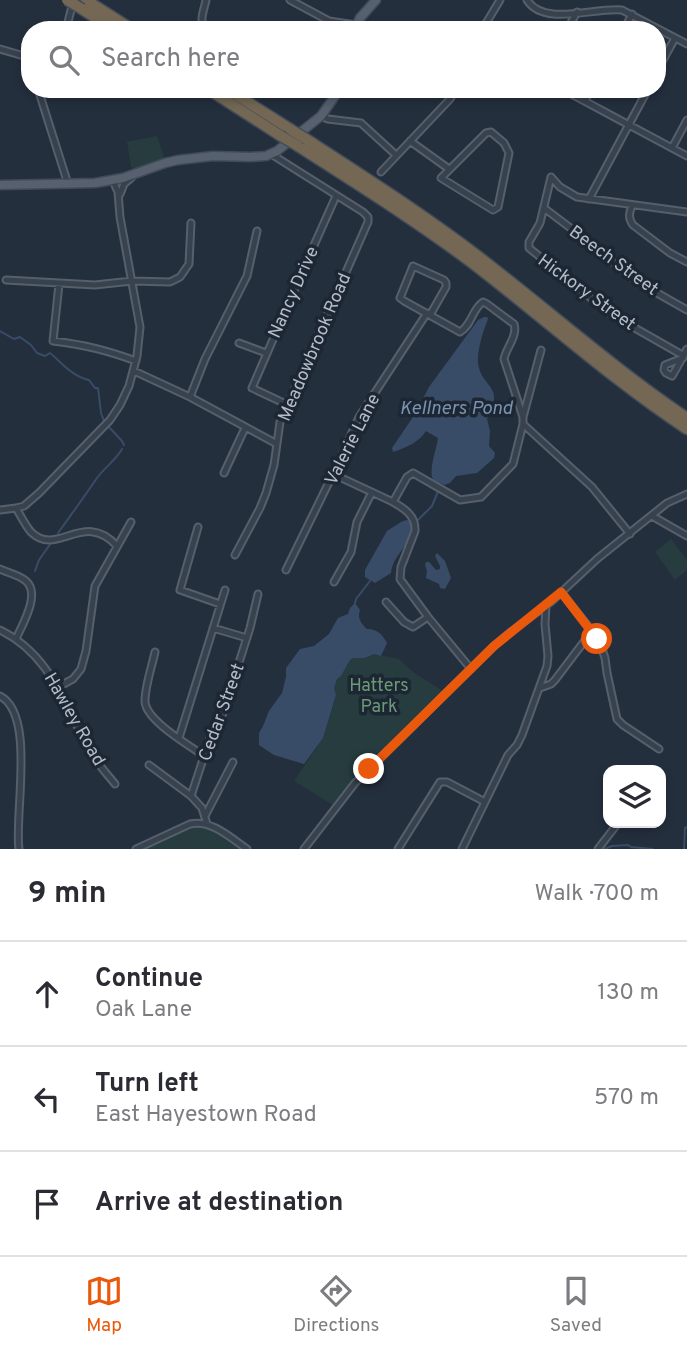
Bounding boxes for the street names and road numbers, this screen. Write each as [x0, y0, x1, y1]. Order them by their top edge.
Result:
street label: Beech Street [564, 221, 662, 301]
street label: Nancy Drive [264, 243, 325, 342]
street label: Hickory Street [533, 250, 640, 336]
street label: Meadowbrook Road [274, 270, 357, 425]
street label: Valerie Lane [320, 390, 386, 489]
street label: Cedar Street [194, 660, 251, 765]
street label: Hawley Road [38, 669, 110, 770]

